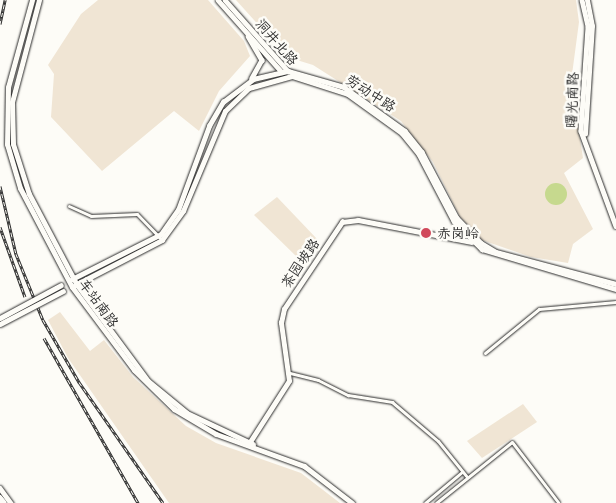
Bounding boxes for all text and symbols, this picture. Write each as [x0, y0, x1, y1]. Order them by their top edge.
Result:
street label: 洞井北路 [252, 15, 302, 69]
street label: 劳动中路 [343, 71, 399, 115]
street label: 曙光南路 [563, 72, 581, 128]
place label: 赤岗岭 [437, 225, 479, 241]
marker: 赤岗岭 [419, 226, 433, 240]
street label: 茶园坡路 [277, 235, 323, 291]
street label: 车站南路 [76, 275, 122, 331]

